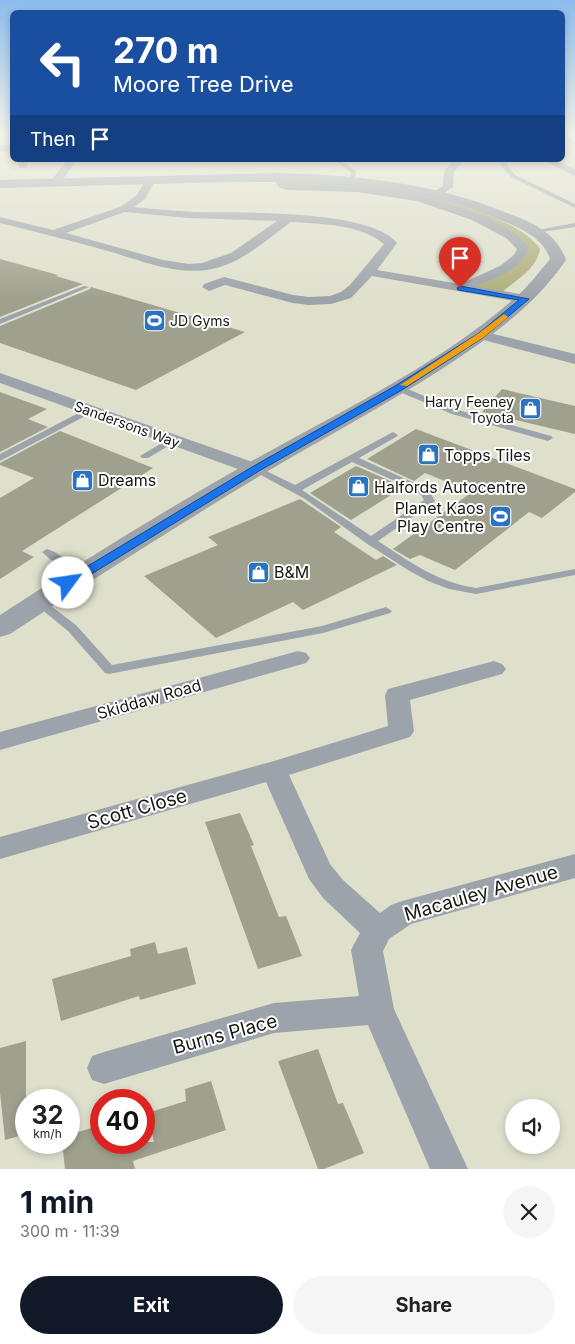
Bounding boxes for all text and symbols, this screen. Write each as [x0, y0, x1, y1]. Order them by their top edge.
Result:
text: 270 m [113, 29, 219, 71]
icon: left [30, 30, 95, 95]
text: Moore Tree Drive [113, 71, 294, 97]
icon: arrive [86, 125, 114, 153]
text: Then [30, 128, 76, 151]
pin [439, 237, 481, 288]
icon: arrive [446, 244, 474, 272]
sports icon: JD Gyms [142, 308, 166, 332]
place label: JD Gyms [170, 312, 230, 329]
place label: Harry Feeney Toyota [425, 393, 514, 426]
street label: Sandersons Way [72, 397, 182, 451]
shop icon: Harry Feeney Toyota [518, 397, 542, 421]
shop icon: Topps Tiles [416, 443, 440, 467]
place label: Topps Tiles [444, 445, 531, 465]
shop icon: Dreams [70, 468, 94, 492]
place label: Dreams [98, 470, 156, 490]
shop icon: Halfords Autocentre [346, 475, 370, 499]
place label: Halfords Autocentre [374, 477, 526, 497]
place label: Planet Kaos Play Centre [395, 498, 484, 536]
sports icon: Planet Kaos Play Centre [488, 505, 512, 529]
position arrow [41, 556, 93, 608]
shop icon: B&M [246, 560, 270, 584]
place label: B&M [274, 562, 309, 582]
street label: Skiddaw Road [94, 675, 204, 723]
street label: Scott Close [84, 784, 190, 834]
street label: Macauley Avenue [401, 860, 561, 926]
street label: Burns Place [170, 1009, 280, 1059]
speed limit sign: 40 [90, 1089, 155, 1154]
map controls [505, 1099, 560, 1154]
button: sound [505, 1099, 560, 1154]
text: 32 [32, 1100, 63, 1130]
text: km/h [33, 1126, 62, 1141]
text: 1 min [20, 1184, 94, 1220]
button: close [503, 1186, 555, 1238]
text: 300 m · 11:39 [20, 1221, 120, 1241]
button: Exit [20, 1276, 283, 1334]
button: Share [293, 1276, 555, 1334]

